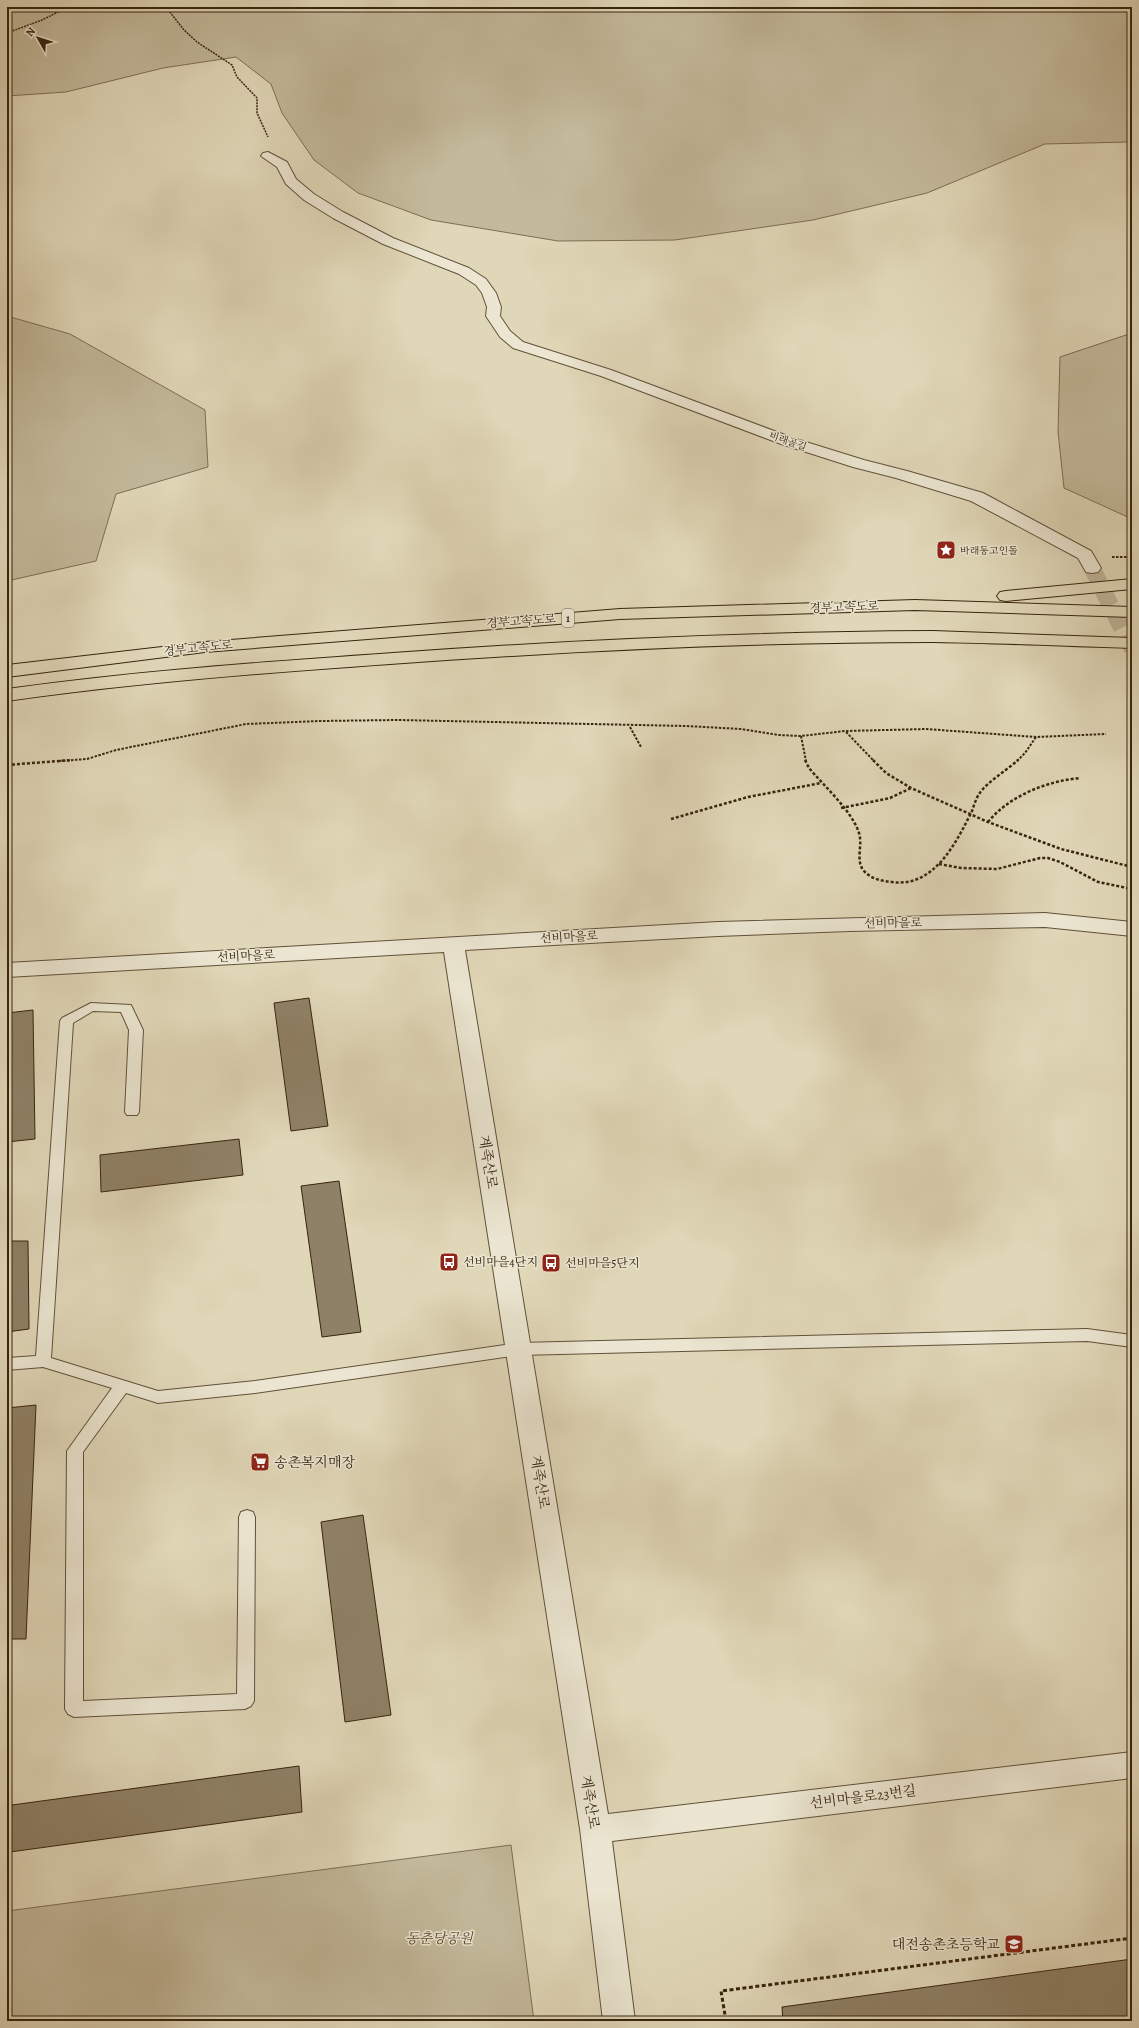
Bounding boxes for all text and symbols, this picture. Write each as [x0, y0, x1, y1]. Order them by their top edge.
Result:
north arrow [18, 18, 58, 58]
text: N [22, 24, 39, 40]
street label: 비래골길 [768, 429, 808, 453]
place icon: 바래동고인돌 [935, 539, 957, 561]
place label: 바래동고인돌 [960, 544, 1018, 557]
street label: 경부고속도로 [809, 598, 879, 616]
road number: 1 [562, 609, 574, 627]
street label: 경부고속도로 [486, 611, 557, 631]
street label: 경부고속도로 [163, 636, 234, 660]
street label: 선비마을로 [864, 914, 923, 932]
street label: 선비마을로 [540, 927, 599, 947]
street label: 선비마을로 [217, 946, 276, 966]
street label: 계족산로 [474, 1134, 502, 1191]
bus stop icon: 선비마을4단지 [438, 1251, 460, 1273]
bus stop icon: 선비마을5단지 [540, 1252, 562, 1274]
place label: 선비마을4단지 [463, 1254, 538, 1270]
place label: 선비마을5단지 [565, 1255, 640, 1271]
supermarket icon: 송촌복지매장 [249, 1451, 271, 1473]
place label: 송촌복지매장 [274, 1453, 356, 1472]
street label: 계족산로 [526, 1454, 554, 1511]
street label: 계족산로 [576, 1774, 604, 1831]
street label: 선비마을로23번길 [809, 1781, 917, 1813]
park label: 동춘당공원 [405, 1929, 474, 1948]
school or university icon: 대전송촌초등학교 [1003, 1933, 1025, 1955]
place label: 대전송촌초등학교 [892, 1935, 1000, 1954]

